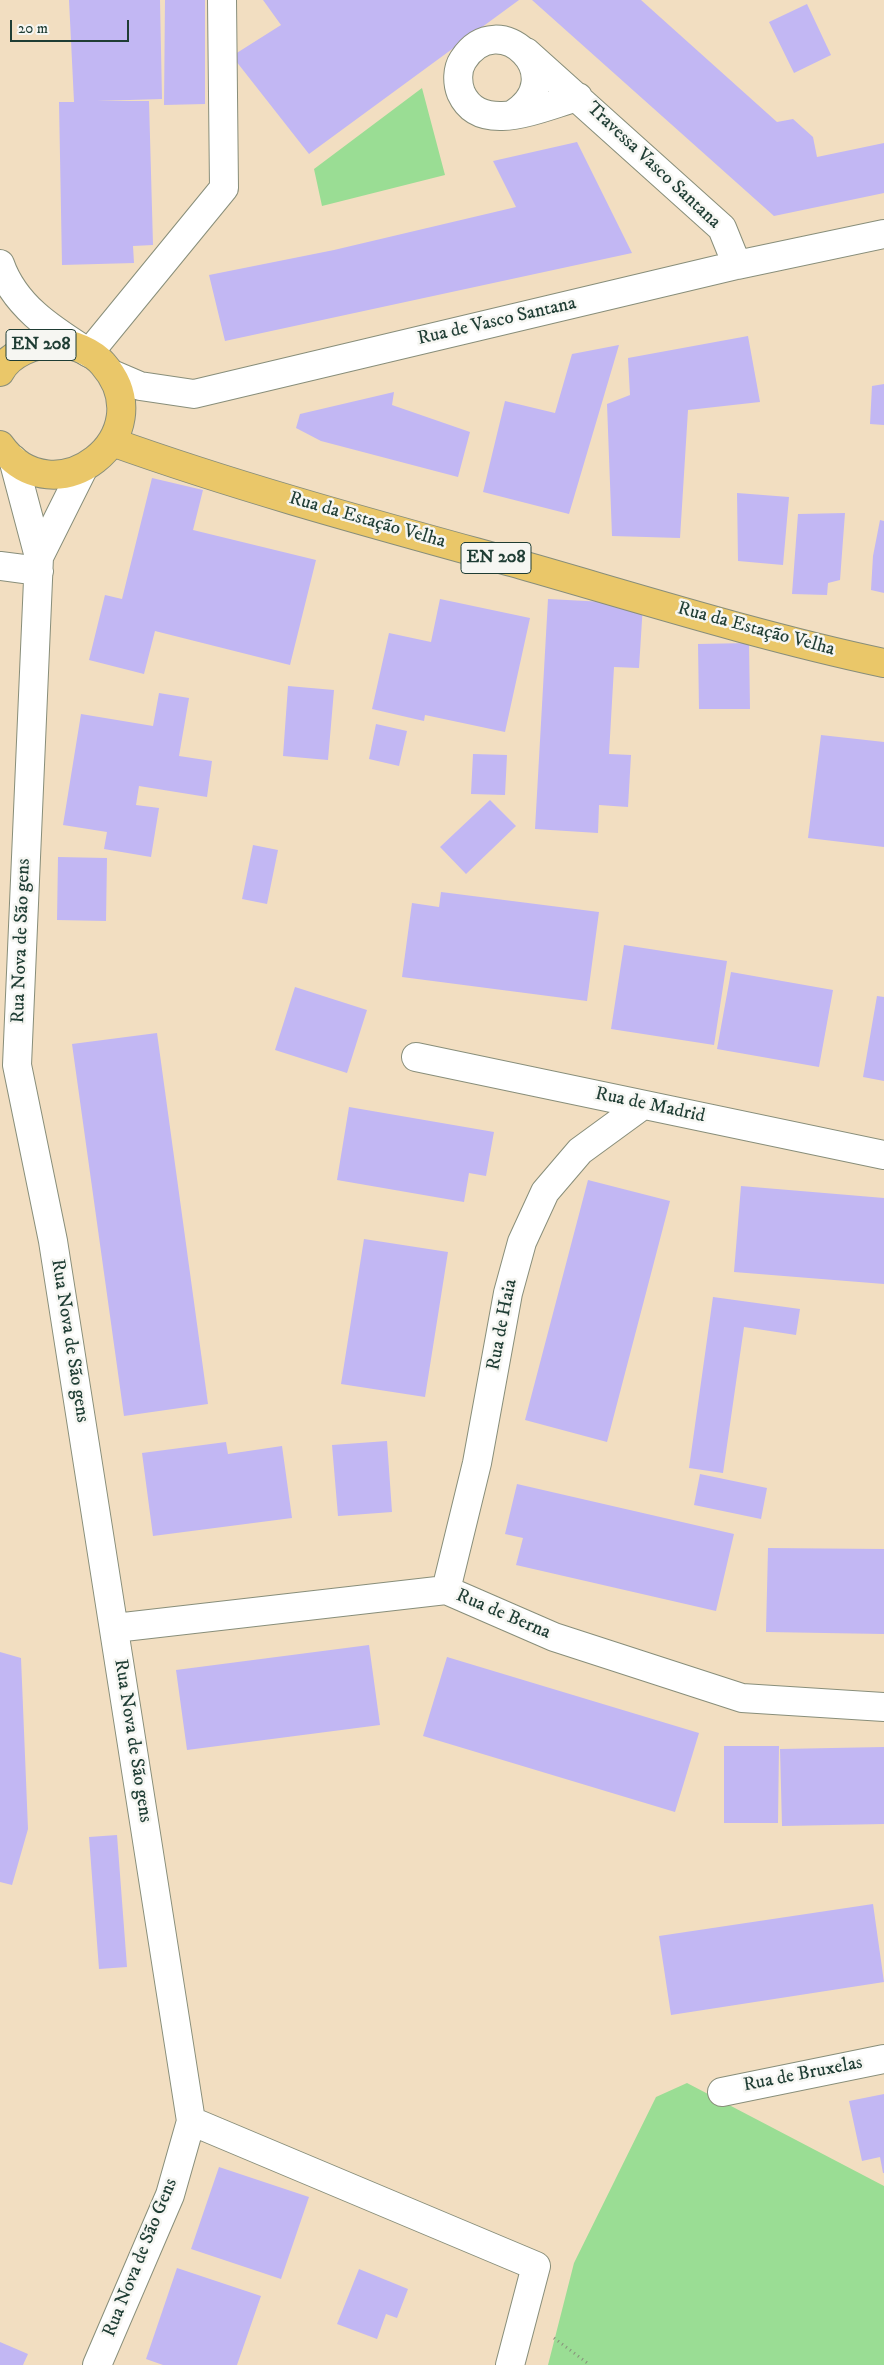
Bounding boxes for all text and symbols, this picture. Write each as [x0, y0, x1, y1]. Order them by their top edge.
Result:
scale bar [12, 10, 131, 42]
text: 20 m [18, 19, 48, 38]
street label: Travessa Vasco Santana [581, 98, 725, 234]
street label: Rua de Vasco Santana [415, 293, 579, 351]
road number: EN 208 [6, 330, 76, 360]
street label: Rua da Estação Velha [286, 488, 448, 554]
road number: EN 208 [461, 542, 531, 574]
street label: Rua da Estação Velha [675, 598, 837, 662]
street label: Rua Nova de São gens [8, 858, 36, 1024]
street label: Rua de Madrid [593, 1083, 707, 1129]
street label: Rua Nova de São gens [45, 1258, 93, 1424]
street label: Rua de Haia [483, 1277, 523, 1373]
street label: Rua de Berna [452, 1585, 554, 1645]
street label: Rua Nova de São gens [108, 1658, 156, 1824]
street label: Rua de Bruxelas [742, 2052, 864, 2098]
street label: Rua Nova de São Gens [99, 2175, 183, 2341]

